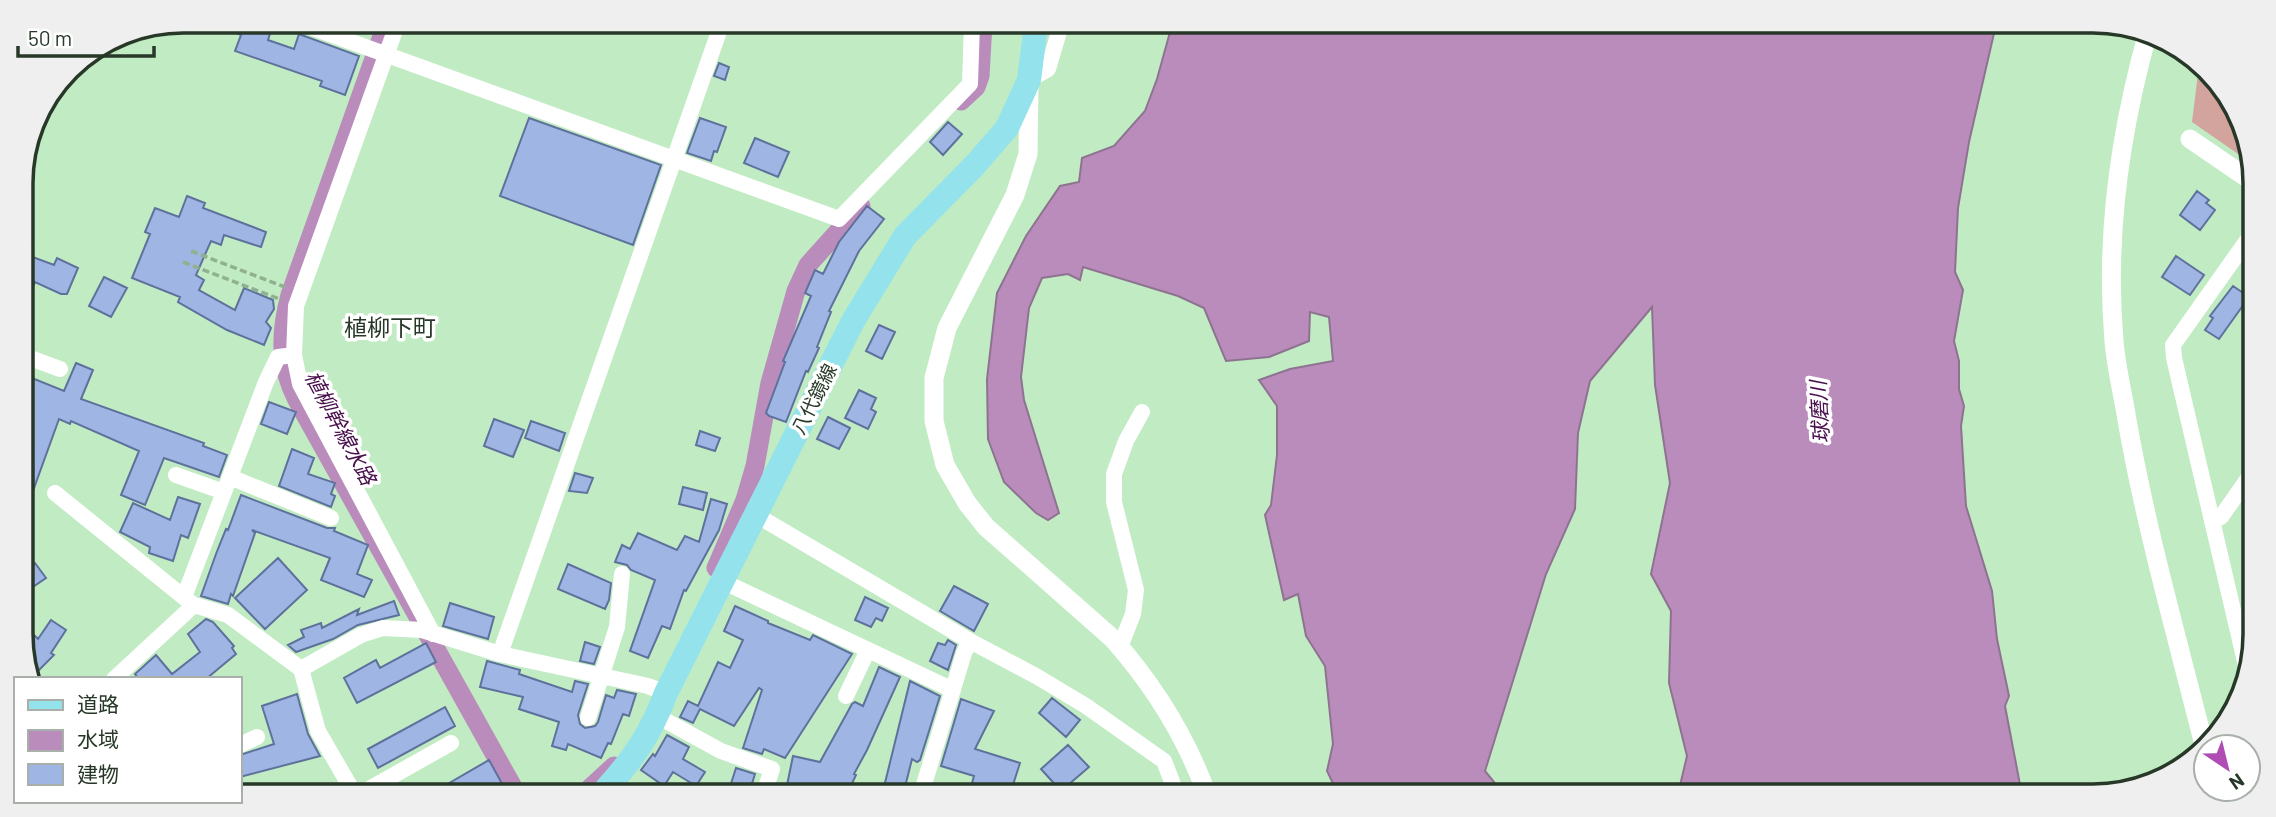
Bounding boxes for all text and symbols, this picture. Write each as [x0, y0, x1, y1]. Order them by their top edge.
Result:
scale bar [18, 14, 154, 58]
text: 50 m [28, 25, 72, 50]
district label: 植柳下町 [344, 313, 436, 341]
street label: 八代鏡線 [786, 360, 841, 438]
water label: 植柳幹線水路 [301, 366, 383, 491]
water label: 球磨川 [1804, 378, 1833, 444]
legend [14, 677, 242, 803]
text: 道路 [77, 691, 119, 716]
text: 水域 [77, 726, 119, 751]
north arrow [2192, 733, 2262, 803]
text: 建物 [77, 761, 119, 786]
text: N [2225, 769, 2249, 795]

